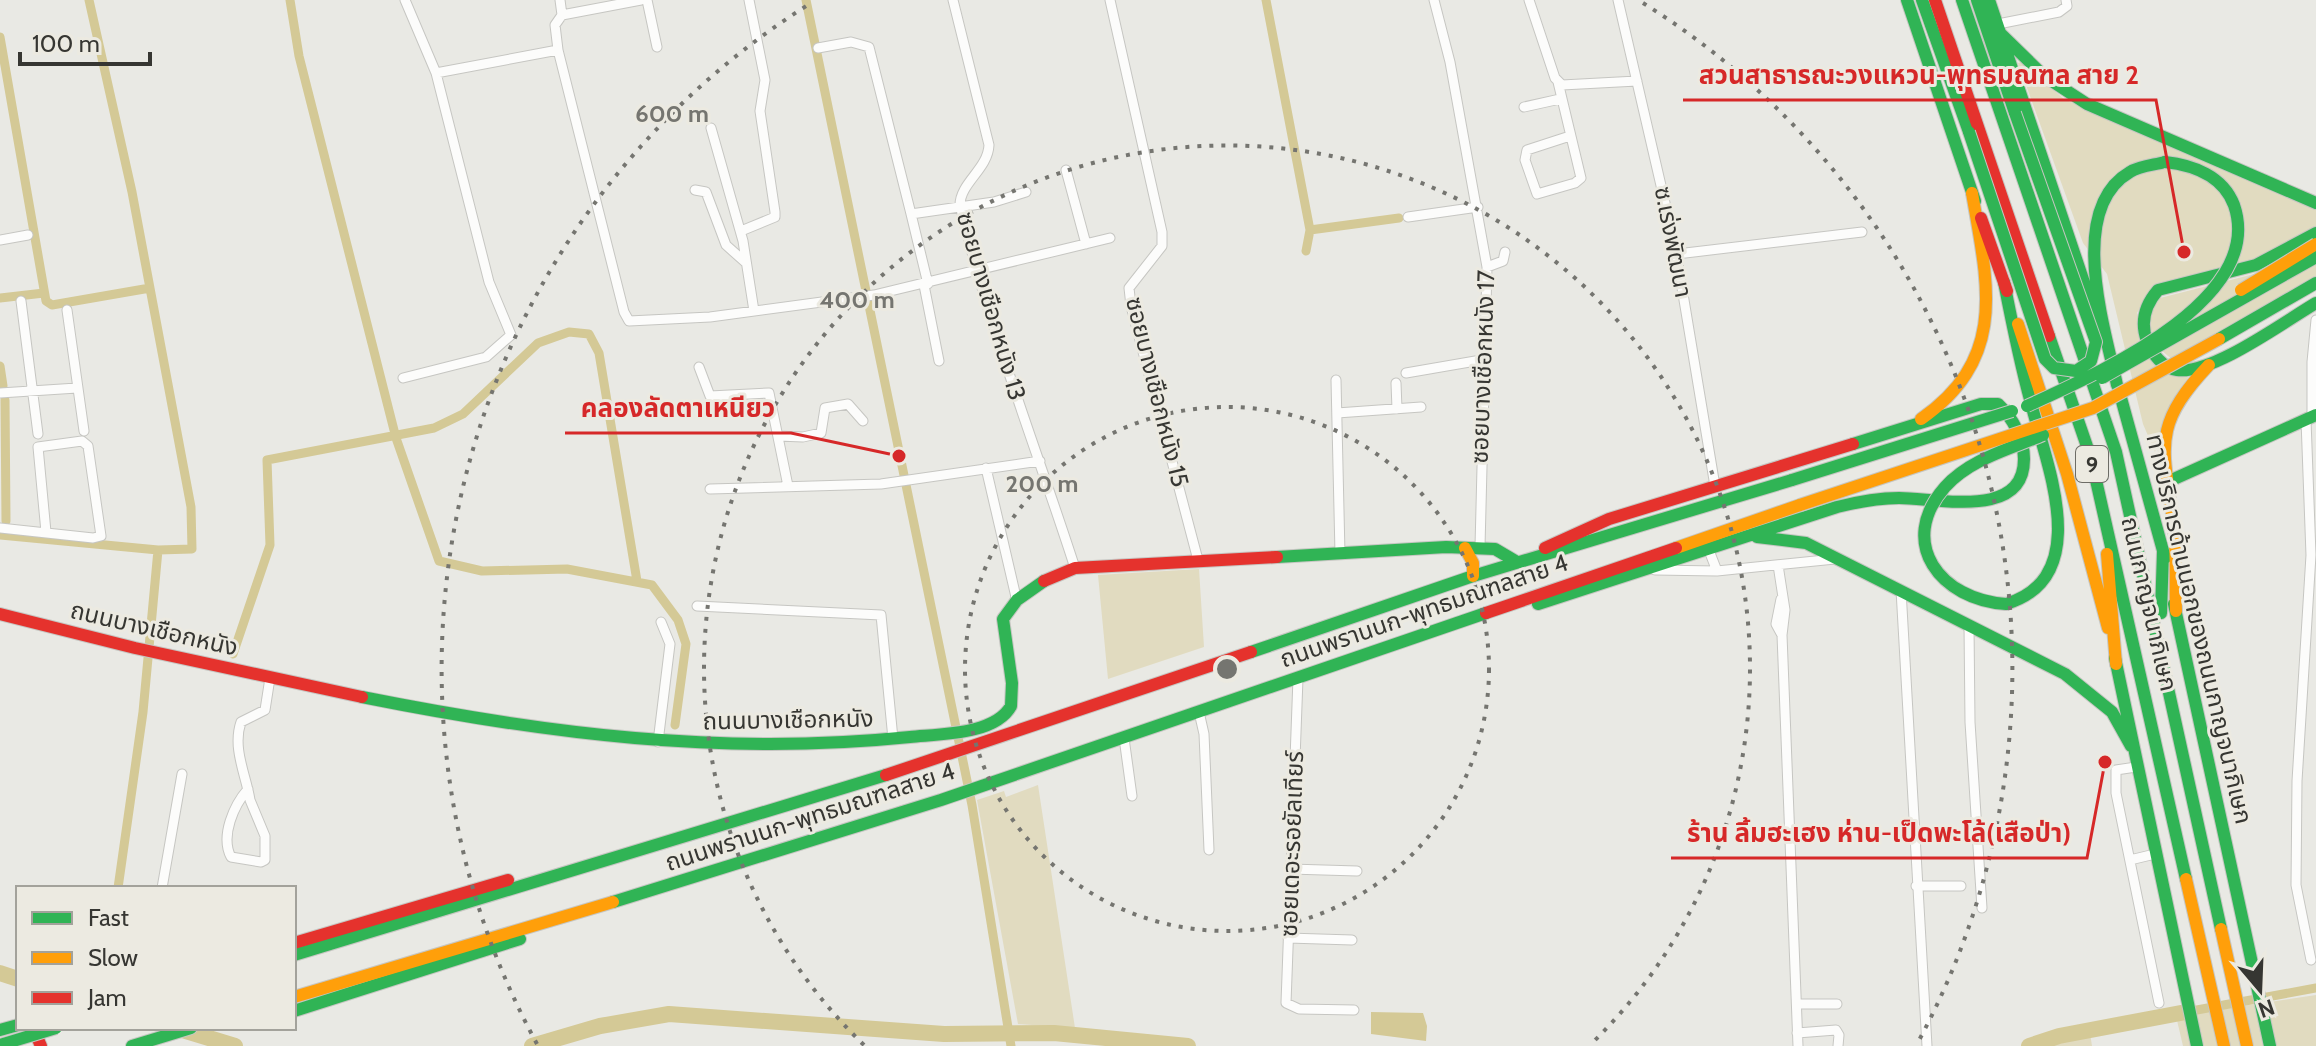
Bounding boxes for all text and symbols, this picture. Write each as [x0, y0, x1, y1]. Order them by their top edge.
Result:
scale bar [20, 16, 150, 66]
text: 100 m [32, 29, 100, 58]
callout: สวนสาธารณะวงแหวน-พุทธมณฑล สาย 2 [1683, 50, 2156, 100]
text: สวนสาธารณะวงแหวน-พุทธมณฑล สาย 2 [1699, 59, 2139, 91]
text: 600 m [635, 99, 709, 128]
street label: ซ.เร่งพัฒนา [1649, 184, 1698, 300]
street label: ซอยบางเชือกหนัง 13 [951, 208, 1032, 403]
street label: ซอยบางเชือกหนัง 17 [1465, 270, 1500, 464]
text: 400 m [819, 285, 895, 314]
street label: ซอยบางเชือกหนัง 15 [1120, 294, 1195, 490]
callout: คลองลัดตาเหนียว [565, 383, 791, 433]
text: คลองลัดตาเหนียว [581, 392, 775, 424]
street label: ทางบริการด้านนอกของถนนกาญจนาภิเษก [2140, 431, 2259, 827]
road number: 9 [2076, 446, 2108, 482]
text: 200 m [1006, 469, 1078, 498]
street label: ถนนกาญจนาภิเษก [2115, 514, 2184, 694]
street label: ถนนพรานนก-พุทธมณฑลสาย 4 [1276, 548, 1572, 674]
street label: ถนนบางเชือกหนัง [68, 595, 241, 662]
centre of rings [1213, 655, 1241, 683]
street label: ถนนบางเชือกหนัง [702, 704, 874, 735]
street label: ซอยเดอะรอยัลเทียร์ [1274, 749, 1309, 937]
street label: ถนนพรานนก-พุทธมณฑลสาย 4 [661, 756, 959, 878]
callout: ร้าน ลิ้มฮะเฮง ห่าน-เป็ดพะโล้(เสือป่า) [1671, 808, 2087, 858]
text: ร้าน ลิ้มฮะเฮง ห่าน-เป็ดพะโล้(เสือป่า) [1687, 817, 2071, 849]
legend [16, 886, 296, 1030]
text: Fast [88, 903, 129, 932]
text: Slow [88, 943, 138, 972]
north arrow [2220, 950, 2300, 1030]
text: Jam [87, 983, 126, 1012]
text: N [2255, 993, 2278, 1024]

